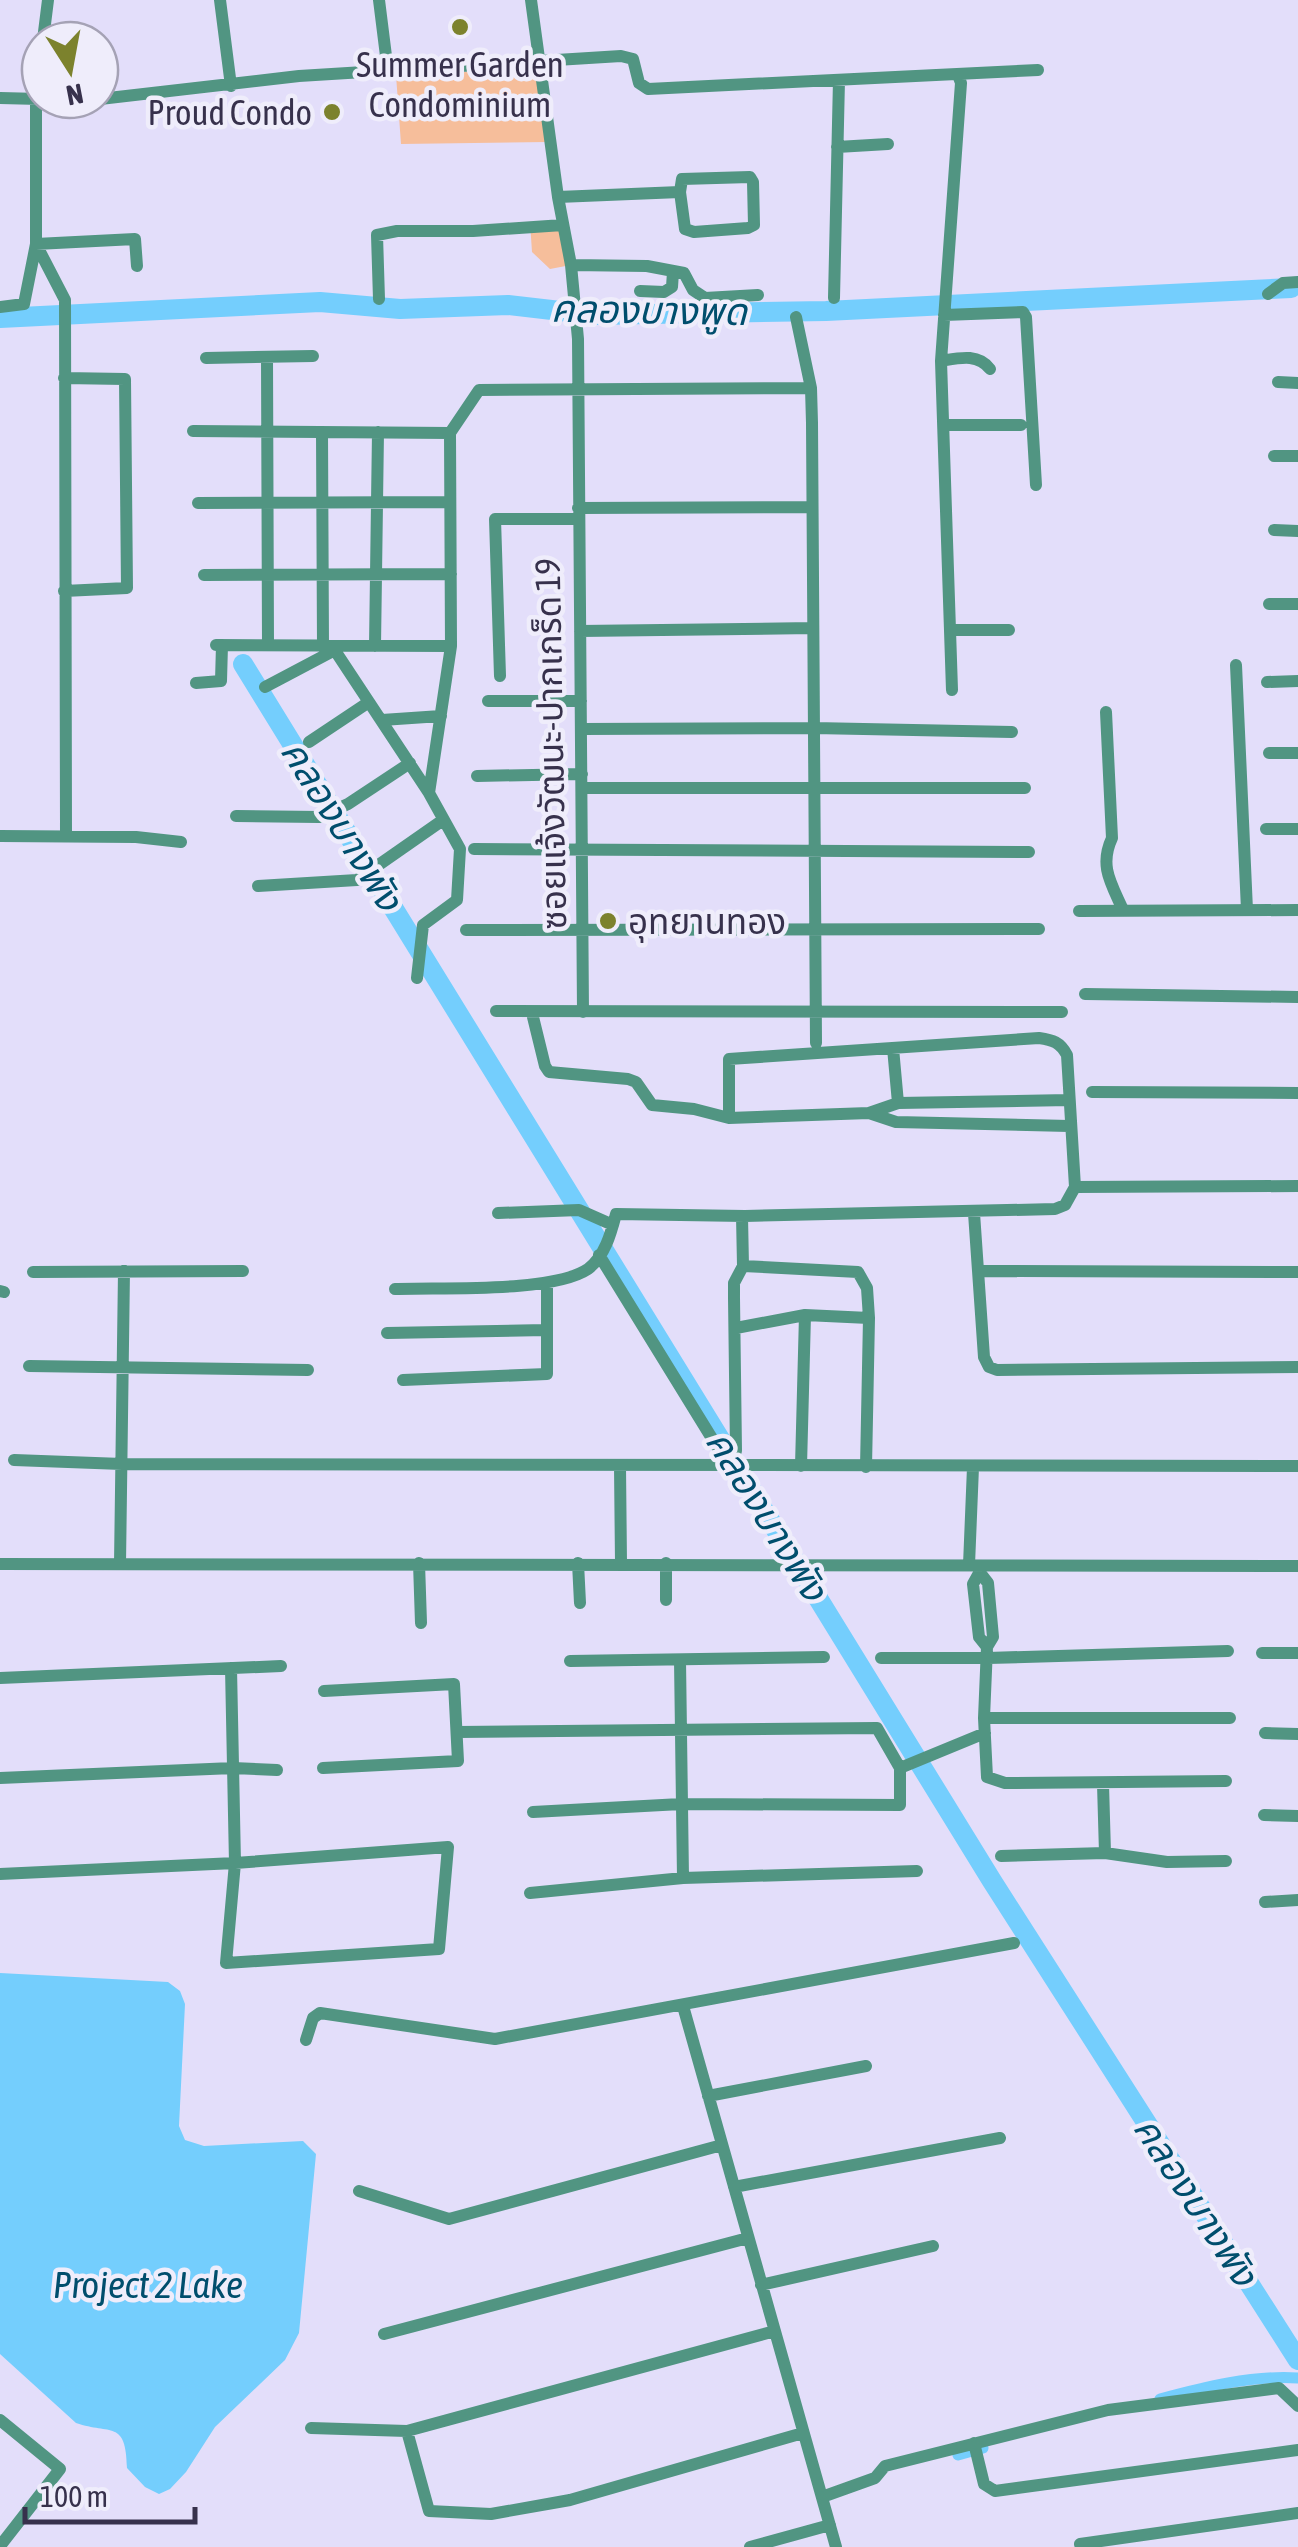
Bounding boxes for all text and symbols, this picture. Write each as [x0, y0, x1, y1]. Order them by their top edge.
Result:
marker: Summer Garden Condominium [449, 16, 471, 38]
north arrow [20, 20, 120, 120]
place label: Summer Garden Condominium [356, 44, 564, 124]
text: N [64, 77, 86, 112]
place label: Proud Condo [148, 92, 312, 132]
marker: Proud Condo [321, 101, 343, 123]
water label: คลองบางพูด [551, 287, 749, 336]
street label: ซอยแจ้งวัฒนะ-ปากเกร็ด 19 [527, 558, 573, 930]
water label: คลองบางพัง [273, 732, 412, 920]
place label: อุทยานทอง [628, 901, 786, 943]
marker: อุทยานทอง [597, 910, 619, 932]
water label: คลองบางพัง [698, 1422, 837, 1610]
water label: คลองบางพัง [1125, 2108, 1267, 2295]
water label: Project 2 Lake [53, 2263, 243, 2306]
scale bar [25, 2462, 195, 2524]
text: 100 m [40, 2479, 108, 2513]

